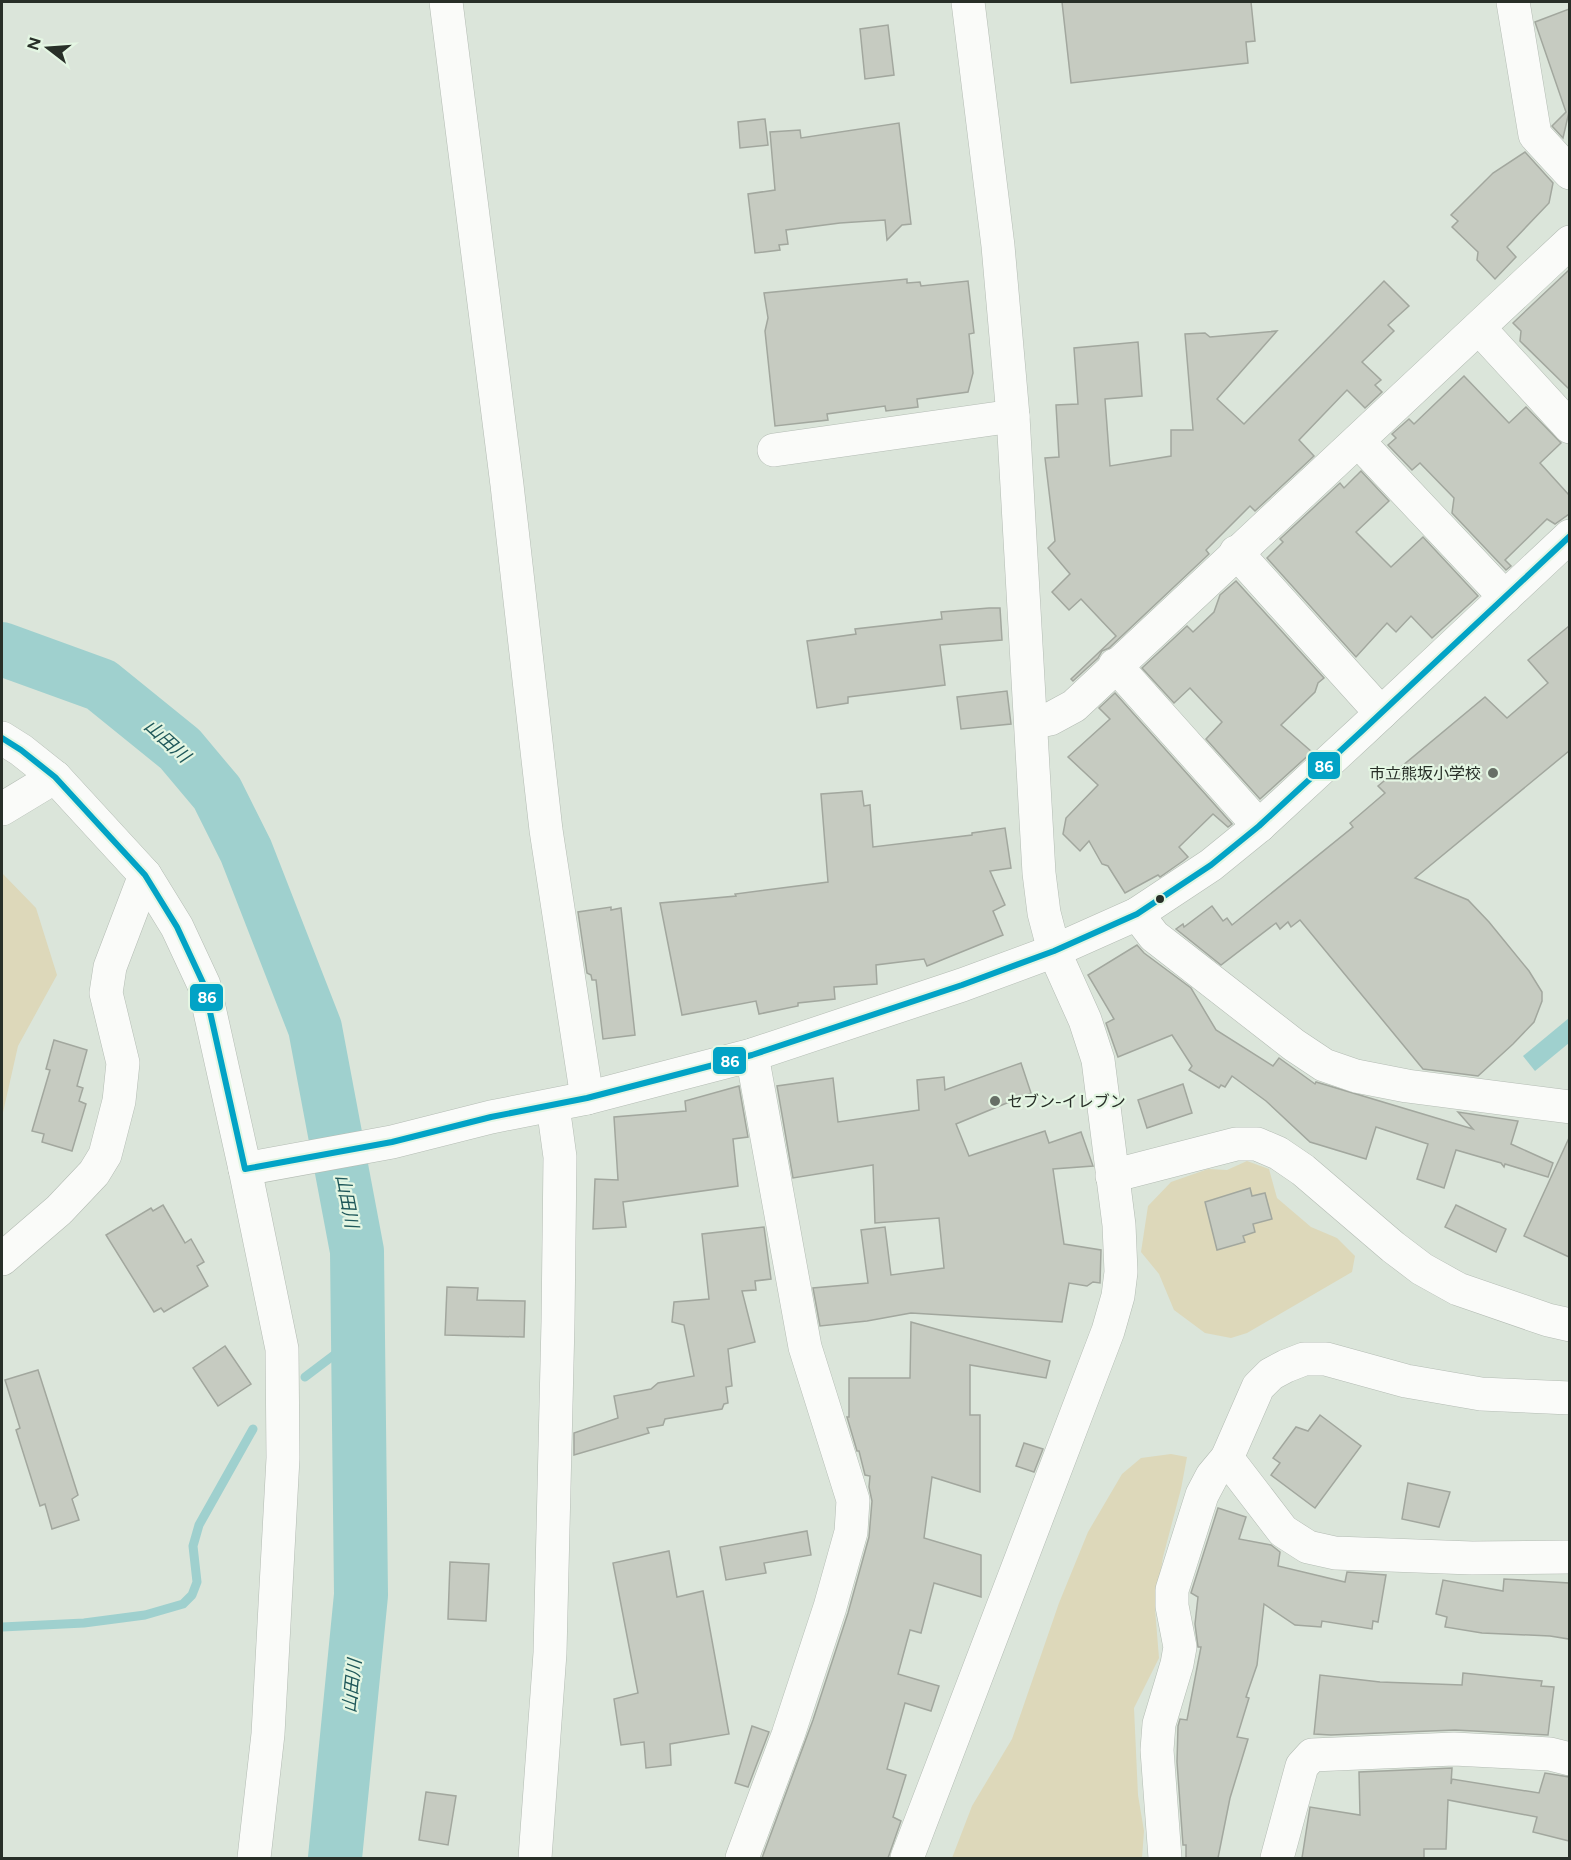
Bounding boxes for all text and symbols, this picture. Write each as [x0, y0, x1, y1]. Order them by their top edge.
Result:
north arrow [18, 18, 78, 78]
text: N [23, 35, 45, 52]
water label: 山田川 [140, 715, 196, 769]
line badge: 86 [1307, 751, 1341, 780]
text: 86 [1314, 757, 1334, 776]
place label: 市立熊坂小学校 [1369, 764, 1481, 783]
marker: 市立熊坂小学校 [1486, 766, 1500, 780]
unlabelled marker [1154, 893, 1166, 905]
line badge: 86 [189, 983, 224, 1012]
text: 86 [197, 988, 217, 1007]
line badge: 86 [712, 1046, 747, 1075]
text: 86 [720, 1052, 740, 1071]
place label: セブン-イレブン [1007, 1092, 1126, 1111]
marker: セブン-イレブン [988, 1094, 1002, 1108]
water label: 山田川 [331, 1172, 363, 1232]
water label: 山田川 [338, 1656, 366, 1714]

